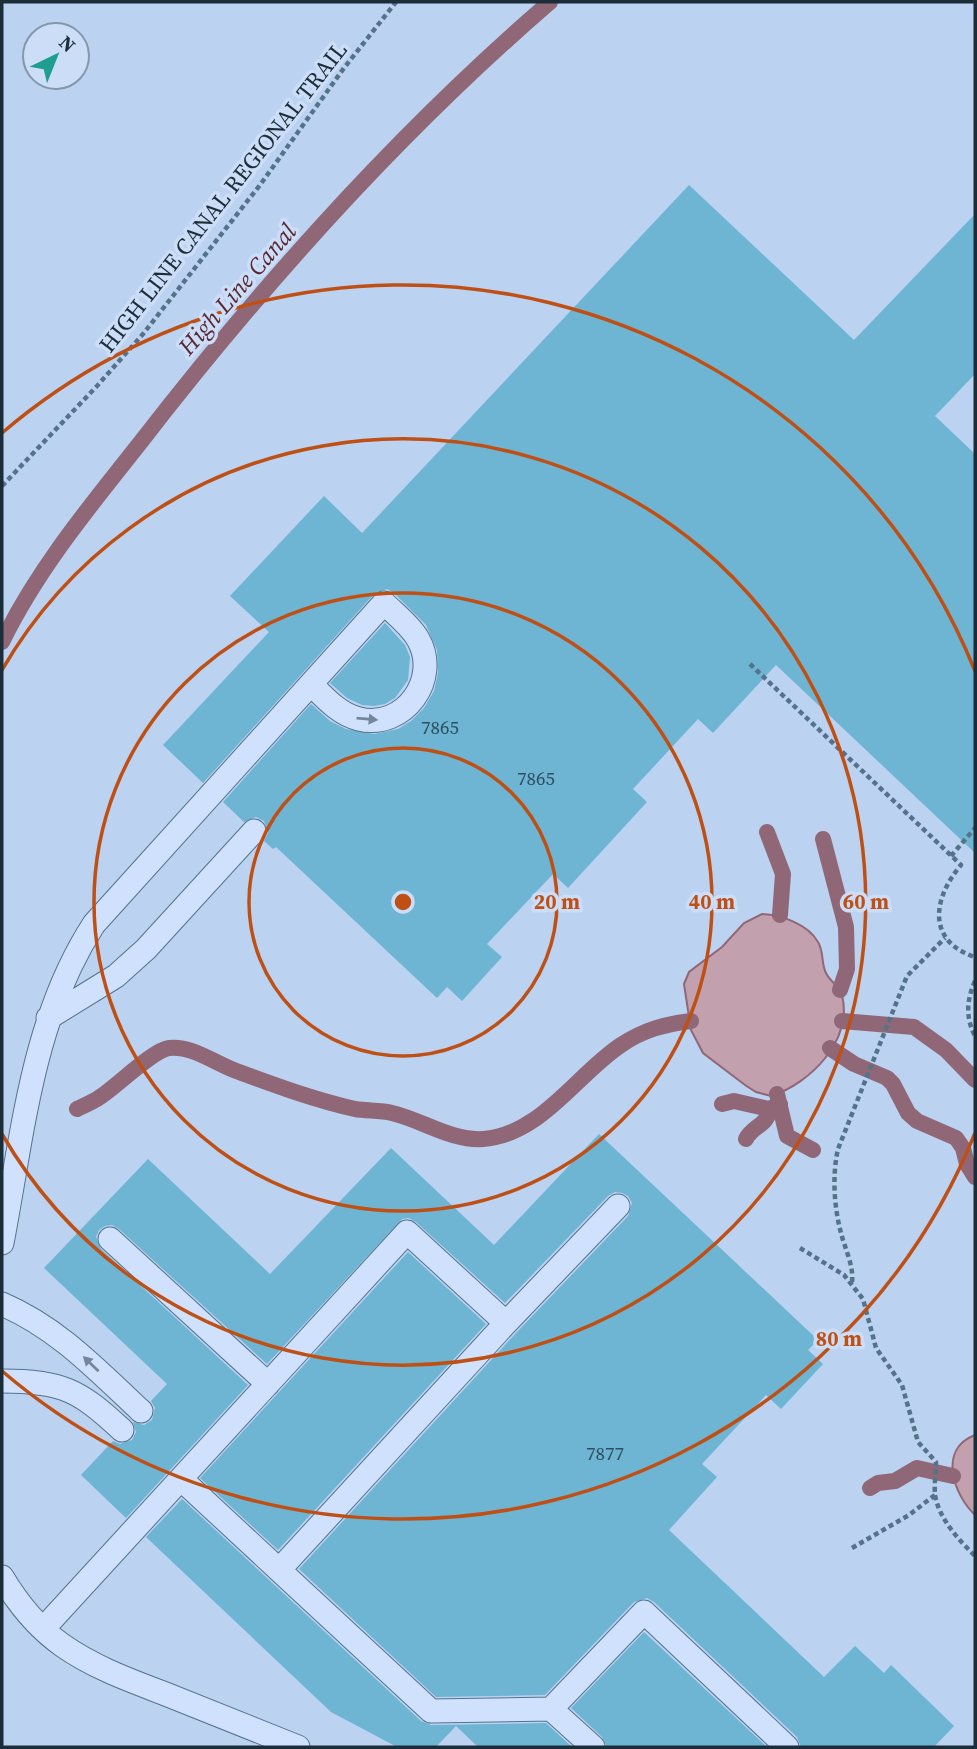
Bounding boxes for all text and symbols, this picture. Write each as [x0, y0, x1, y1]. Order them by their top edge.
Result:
north arrow [21, 21, 91, 91]
text: N [54, 29, 82, 58]
street label: HIGH LINE CANAL REGIONAL TRAIL [91, 35, 355, 359]
water label: High Line Canal [170, 216, 304, 363]
one-way arrow [356, 714, 378, 725]
house number: 7865 [421, 714, 459, 740]
house number: 7865 [517, 765, 555, 791]
text: 20 m [534, 887, 580, 916]
text: 40 m [689, 887, 735, 916]
text: 60 m [843, 887, 889, 916]
centre of rings [391, 890, 415, 914]
text: 80 m [816, 1324, 862, 1353]
one-way arrow [83, 1356, 100, 1373]
house number: 7877 [586, 1440, 624, 1466]

